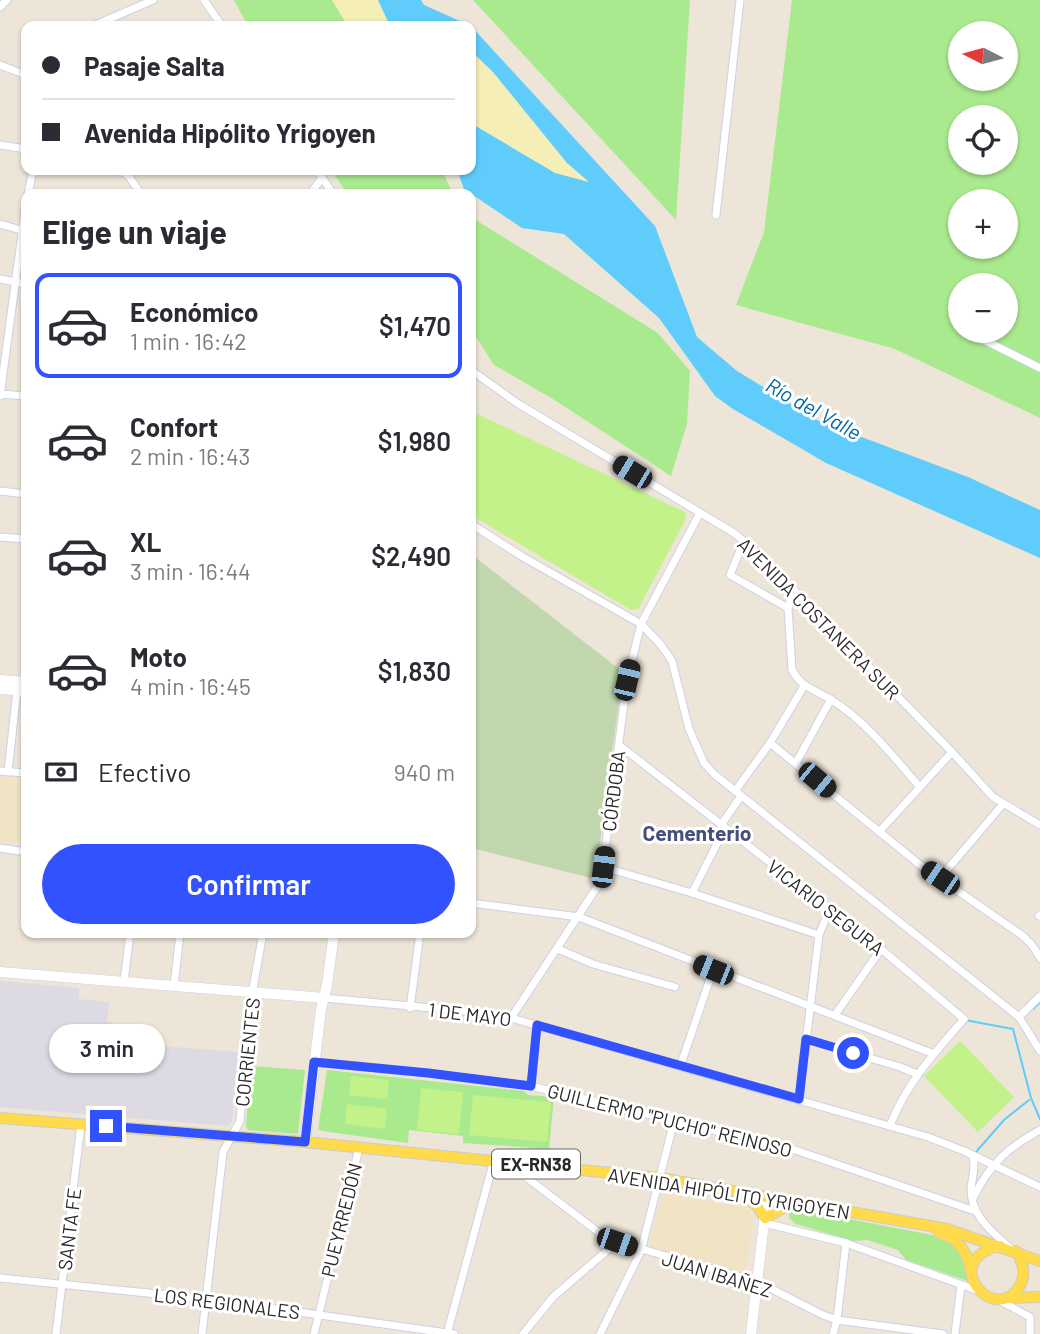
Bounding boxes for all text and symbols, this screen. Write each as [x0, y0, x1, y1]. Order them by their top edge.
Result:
north arrow [948, 21, 1018, 91]
map controls [948, 21, 1018, 343]
text: Pasaje Salta [84, 50, 225, 81]
button: locate [948, 105, 1018, 175]
text: Avenida Hipólito Yrigoyen [84, 117, 376, 148]
button: + [948, 189, 1018, 259]
text: Elige un viaje [42, 212, 227, 250]
button: − [948, 273, 1018, 343]
icon: car [46, 294, 109, 357]
text: Económico [130, 296, 259, 327]
text: $1,470 [379, 310, 451, 341]
text: 1 min · 16:42 [130, 327, 247, 355]
water label: Río del Valle [762, 372, 866, 444]
icon: car [46, 409, 109, 472]
text: Confort [130, 411, 218, 442]
text: $1,980 [378, 425, 451, 456]
text: 2 min · 16:43 [130, 442, 250, 470]
car [609, 452, 656, 492]
icon: car [46, 524, 109, 587]
text: XL [130, 526, 161, 557]
street label: AVENIDA COSTANERA SUR [733, 532, 905, 704]
text: $2,490 [371, 540, 451, 571]
text: 3 min · 16:44 [130, 557, 251, 585]
icon: car [46, 639, 109, 702]
text: Moto [130, 641, 187, 672]
text: $1,830 [378, 655, 451, 686]
car [613, 657, 642, 703]
text: 4 min · 16:45 [130, 672, 251, 700]
street label: CÓRDOBA [597, 749, 629, 833]
icon: cash [42, 753, 80, 791]
text: Efectivo [98, 756, 191, 787]
text: 940 m [394, 758, 455, 786]
car [795, 758, 840, 802]
district label: Cementerio [642, 820, 752, 845]
button: Confirmar [42, 844, 455, 924]
car [591, 845, 616, 889]
street label: VICARIO SEGURA [763, 854, 889, 960]
car [917, 858, 964, 898]
car [690, 952, 737, 988]
street label: CORRIENTES [230, 996, 264, 1108]
street label: 1 DE MAYO [427, 998, 513, 1030]
callout: 3 min [48, 1024, 164, 1074]
text: 3 min [80, 1034, 134, 1062]
route start [837, 1037, 869, 1069]
street label: GUILLERMO "PUCHO" REINOSO [545, 1078, 795, 1162]
route end [90, 1110, 122, 1142]
road number: EX-RN38 [492, 1149, 580, 1178]
street label: PUEYRREDÓN [316, 1160, 366, 1280]
street label: AVENIDA HIPÓLITO YRIGOYEN [606, 1163, 852, 1223]
street label: SANTA FE [53, 1186, 85, 1272]
car [594, 1225, 641, 1259]
street label: JUAN IBAÑEZ [659, 1246, 775, 1302]
street label: LOS REGIONALES [153, 1283, 301, 1323]

